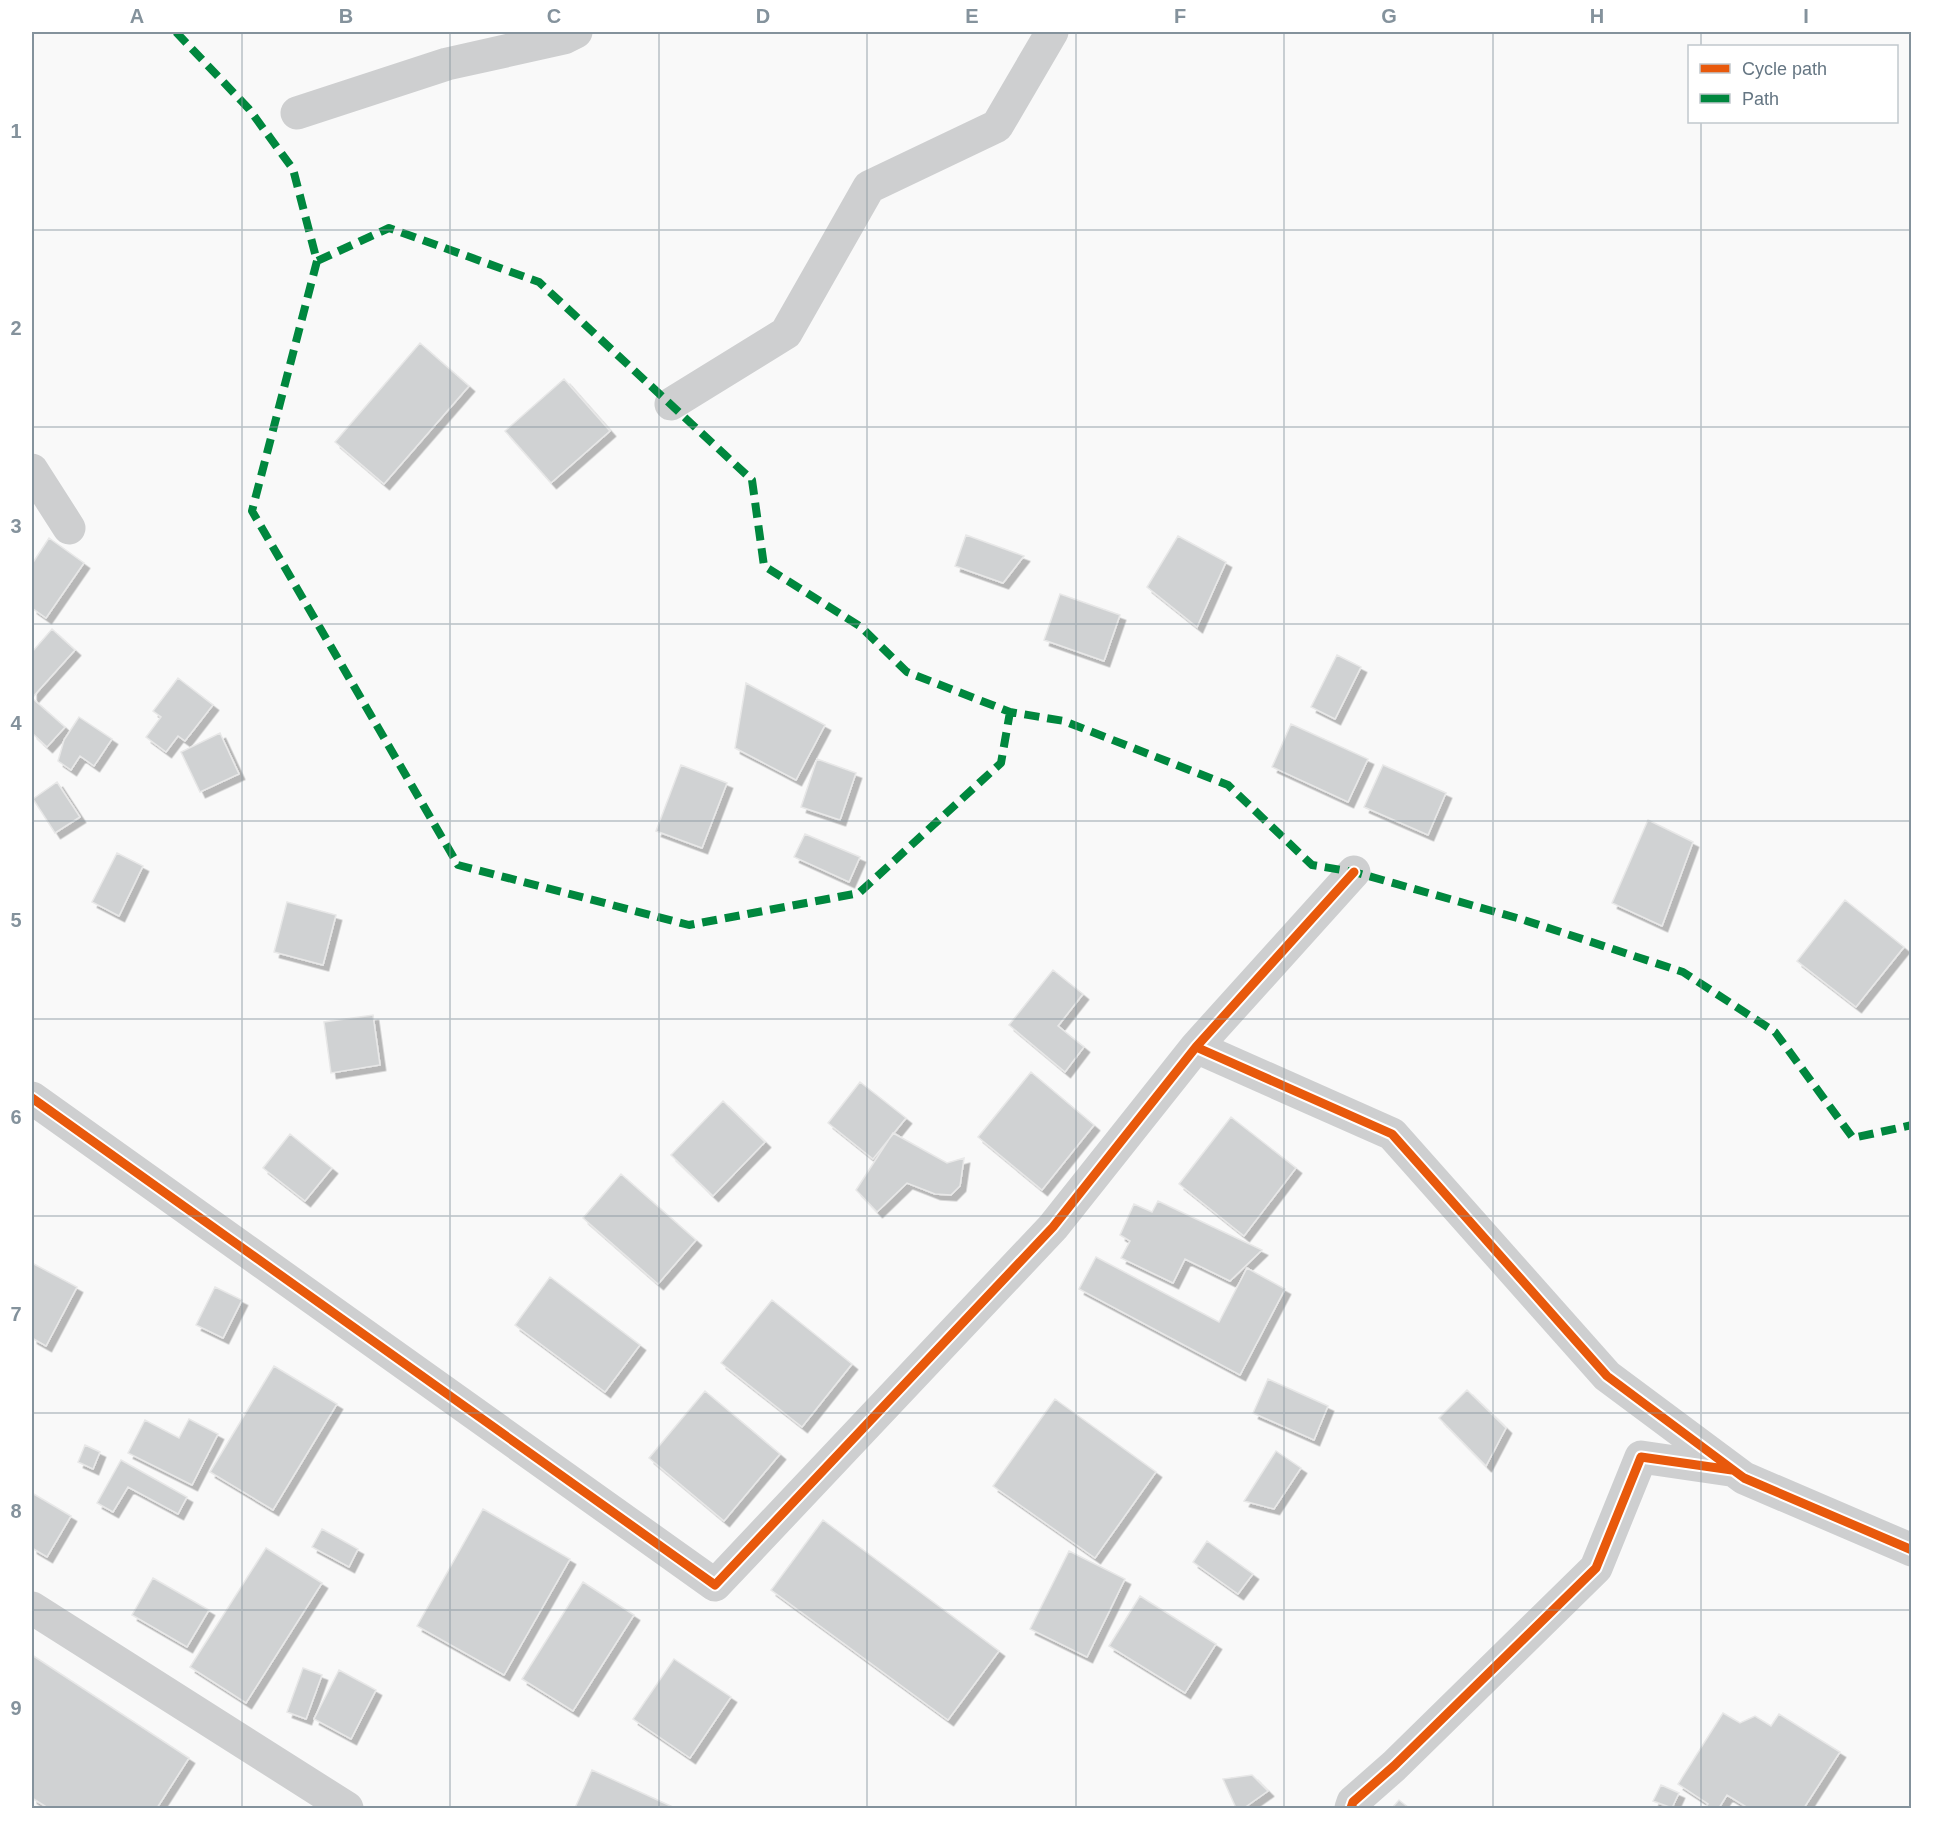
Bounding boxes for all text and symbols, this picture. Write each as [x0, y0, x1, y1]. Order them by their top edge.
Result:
text: A [130, 5, 144, 27]
text: B [339, 5, 353, 27]
text: C [547, 5, 561, 27]
text: D [756, 5, 770, 27]
text: E [965, 5, 979, 27]
text: F [1174, 5, 1186, 27]
text: G [1381, 5, 1397, 27]
text: H [1590, 5, 1604, 27]
text: I [1803, 5, 1809, 27]
legend [1688, 45, 1898, 123]
text: Cycle path [1742, 59, 1827, 79]
text: Path [1742, 89, 1779, 109]
text: 1 [10, 120, 22, 142]
text: 2 [10, 317, 22, 339]
text: 3 [10, 515, 22, 537]
text: 4 [10, 712, 22, 734]
text: 5 [10, 909, 22, 931]
text: 6 [10, 1106, 22, 1128]
text: 7 [10, 1303, 22, 1325]
text: 8 [10, 1500, 22, 1522]
text: 9 [10, 1697, 22, 1719]

